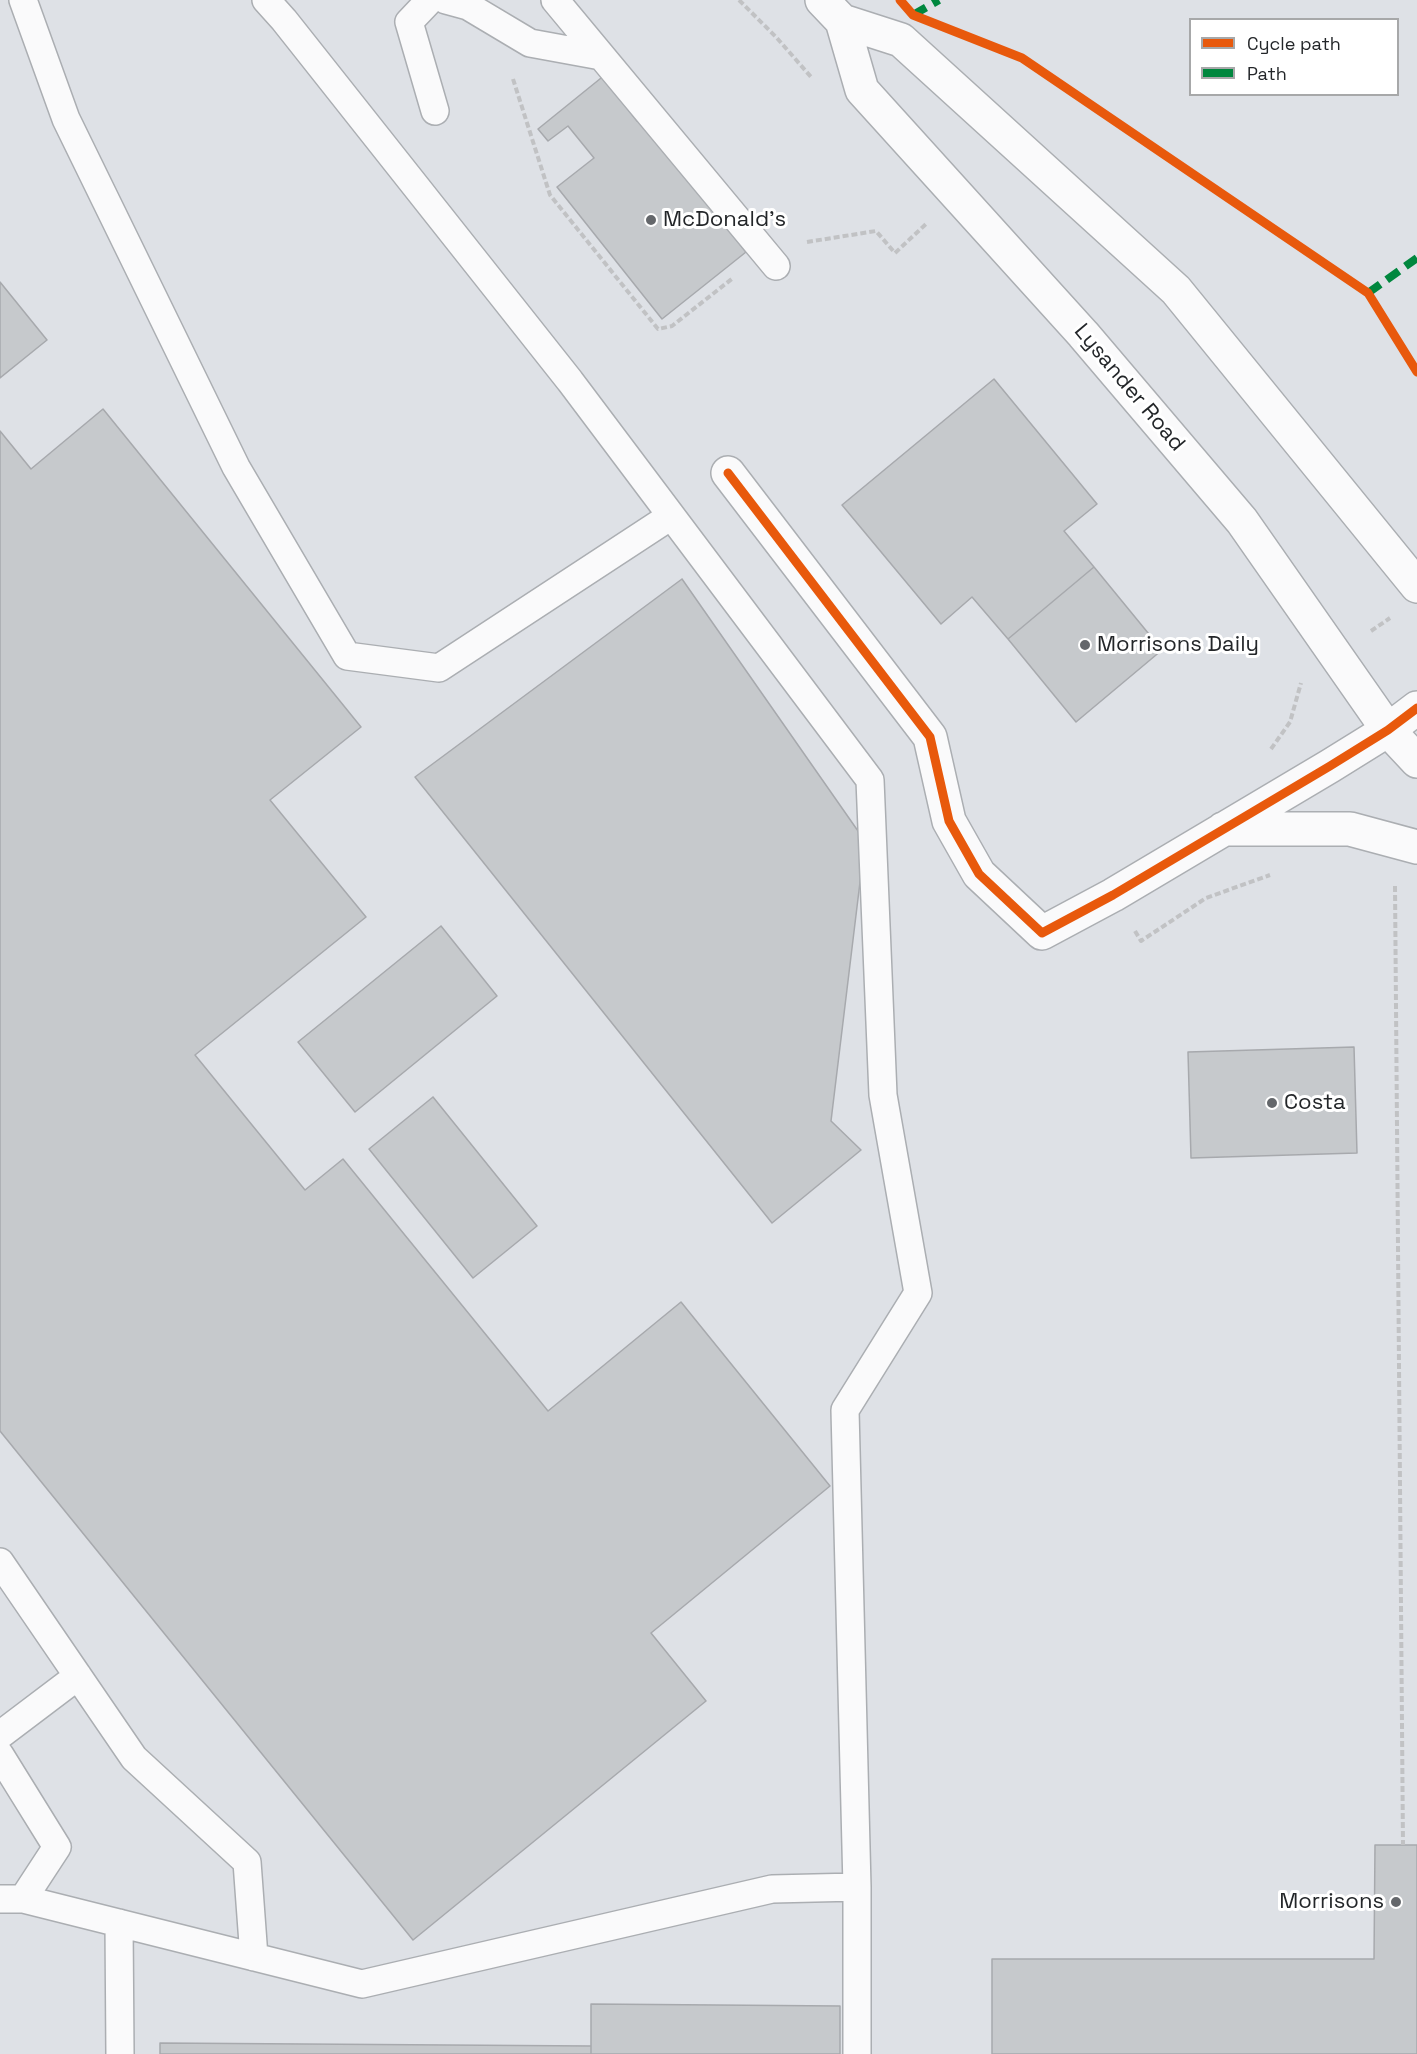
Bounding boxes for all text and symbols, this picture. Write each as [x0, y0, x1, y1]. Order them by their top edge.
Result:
legend [1189, 18, 1399, 96]
text: Cycle path [1247, 32, 1341, 55]
text: Path [1247, 62, 1287, 85]
place label: McDonald's [663, 207, 786, 233]
marker: McDonald's [644, 213, 658, 227]
street label: Lysander Road [1068, 319, 1190, 457]
place label: Morrisons Daily [1097, 632, 1259, 658]
marker: Morrisons Daily [1078, 638, 1092, 652]
place label: Costa [1284, 1090, 1346, 1116]
marker: Costa [1265, 1096, 1279, 1110]
place label: Morrisons [1279, 1889, 1384, 1915]
marker: Morrisons [1389, 1895, 1403, 1909]

